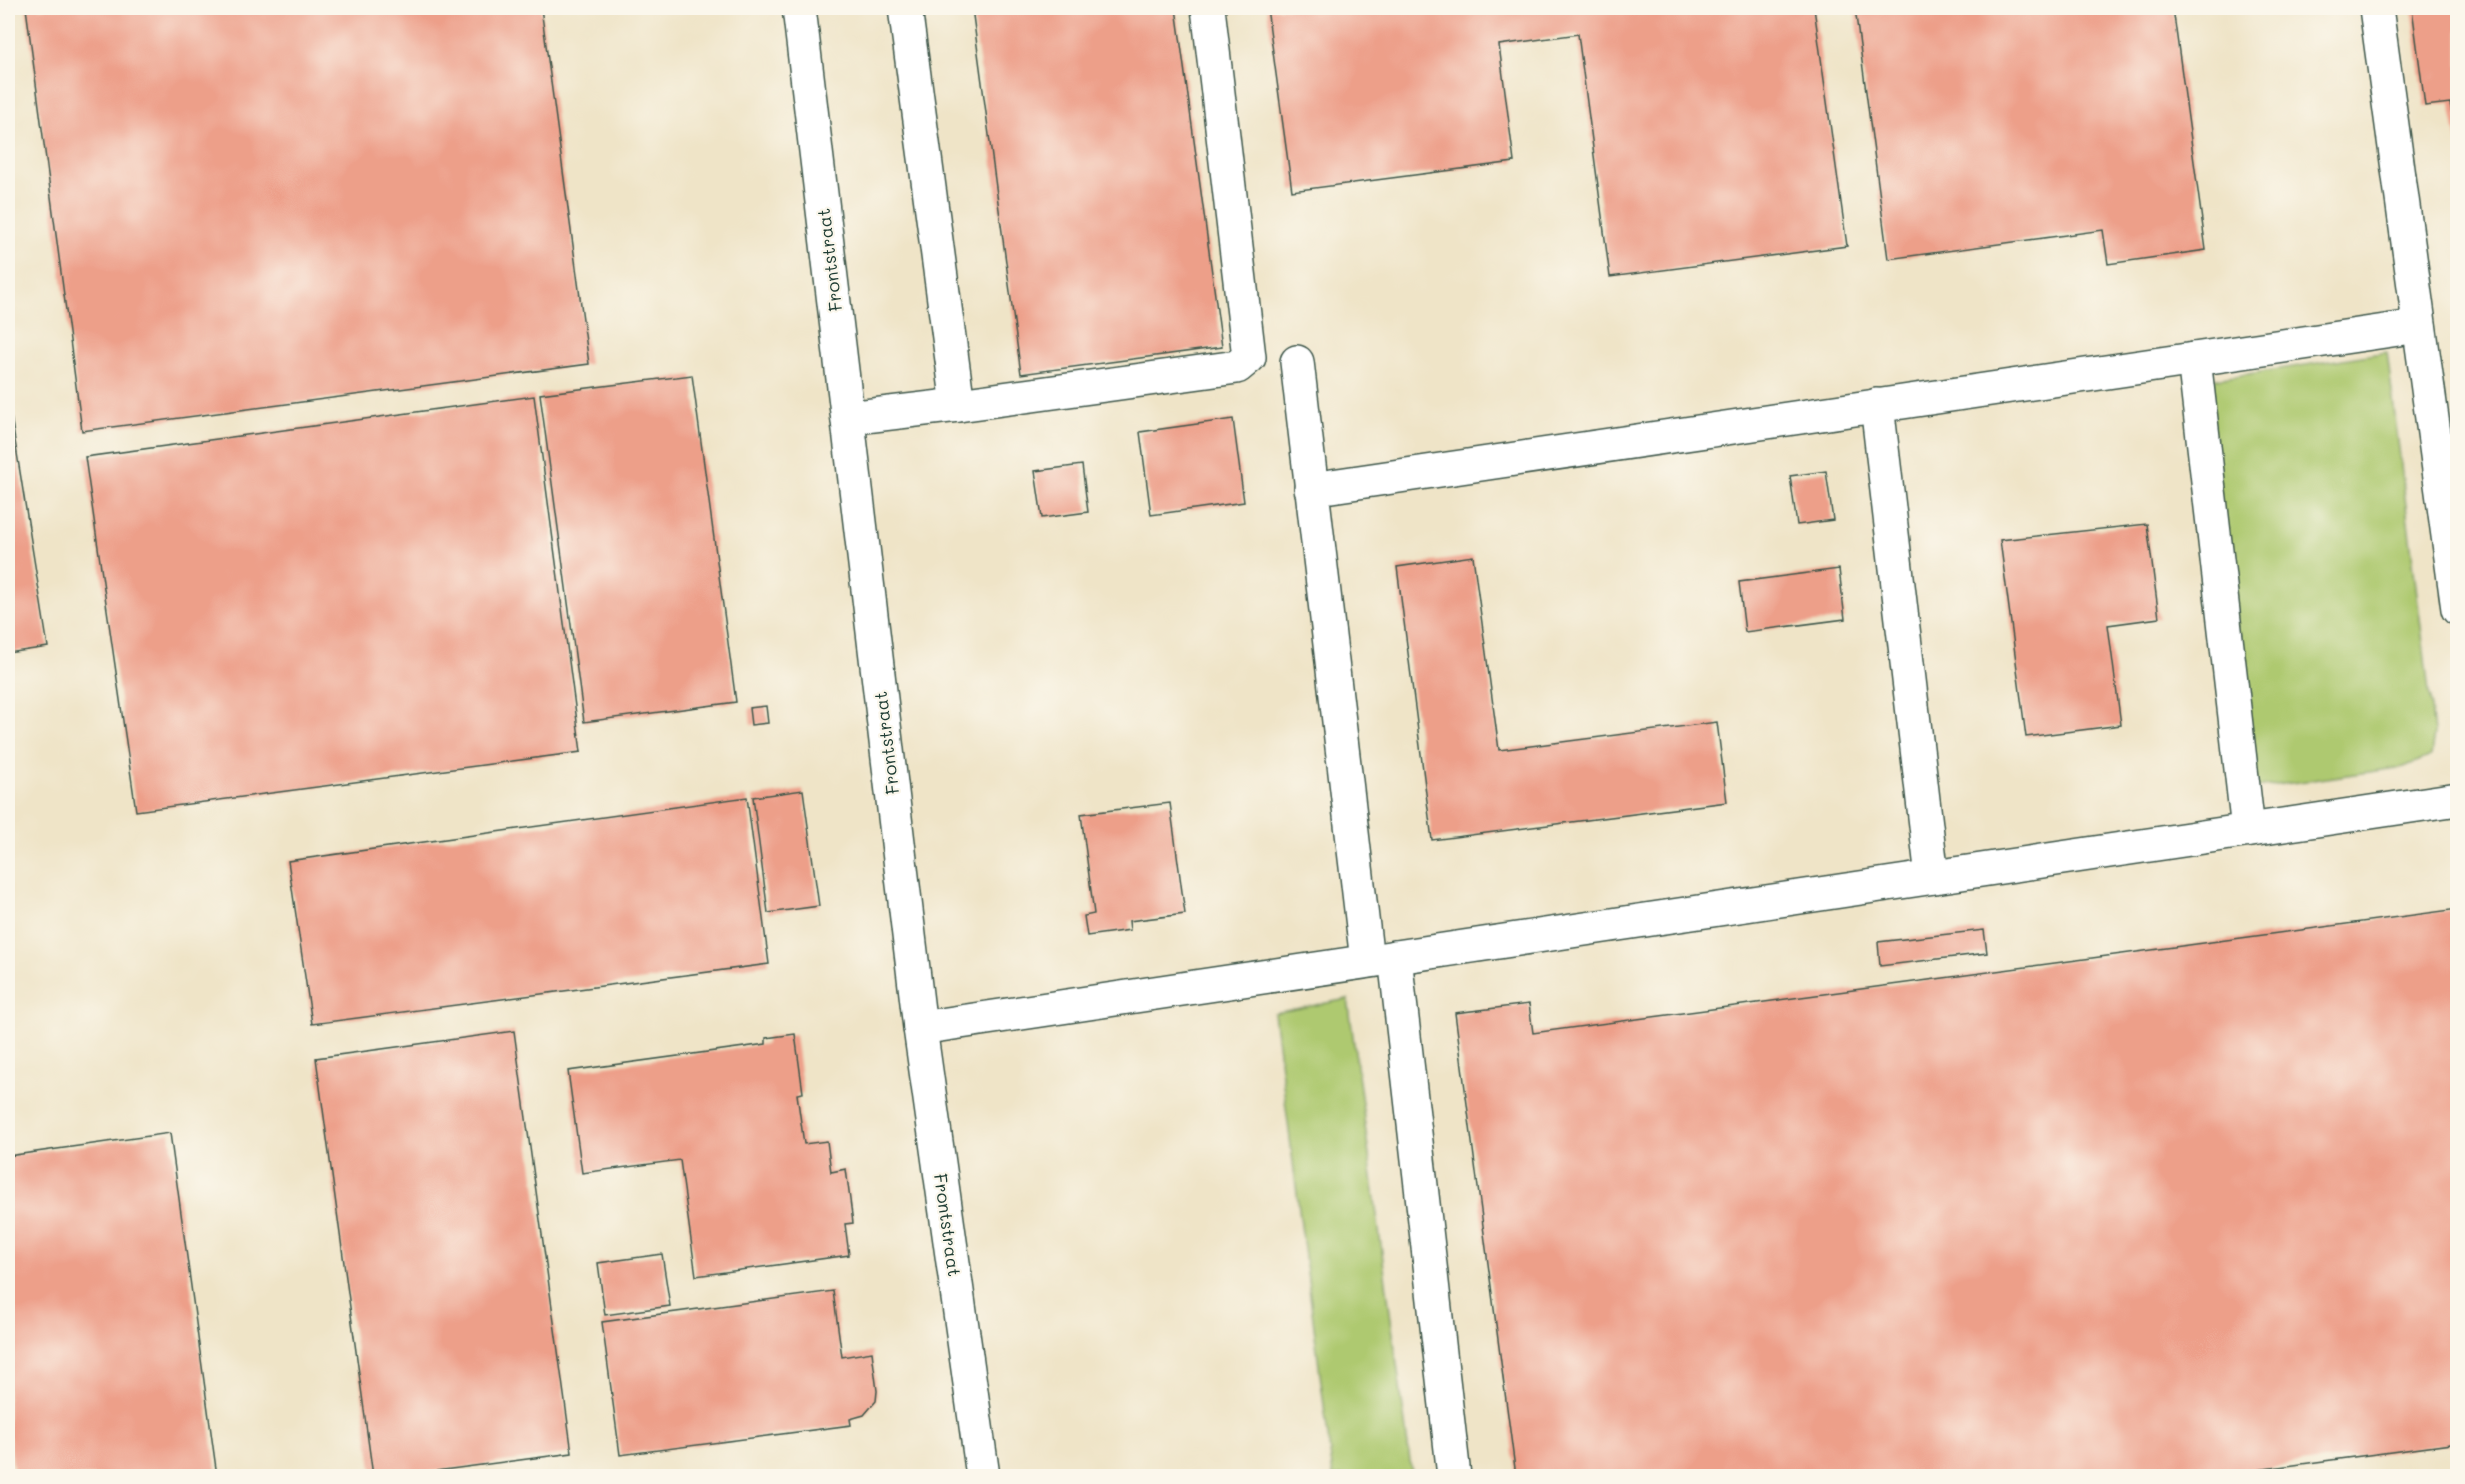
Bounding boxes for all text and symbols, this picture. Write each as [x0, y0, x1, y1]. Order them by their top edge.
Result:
street label: Frontstraat [811, 207, 847, 313]
street label: Frontstraat [868, 690, 904, 796]
street label: Frontstraat [929, 1172, 967, 1278]

